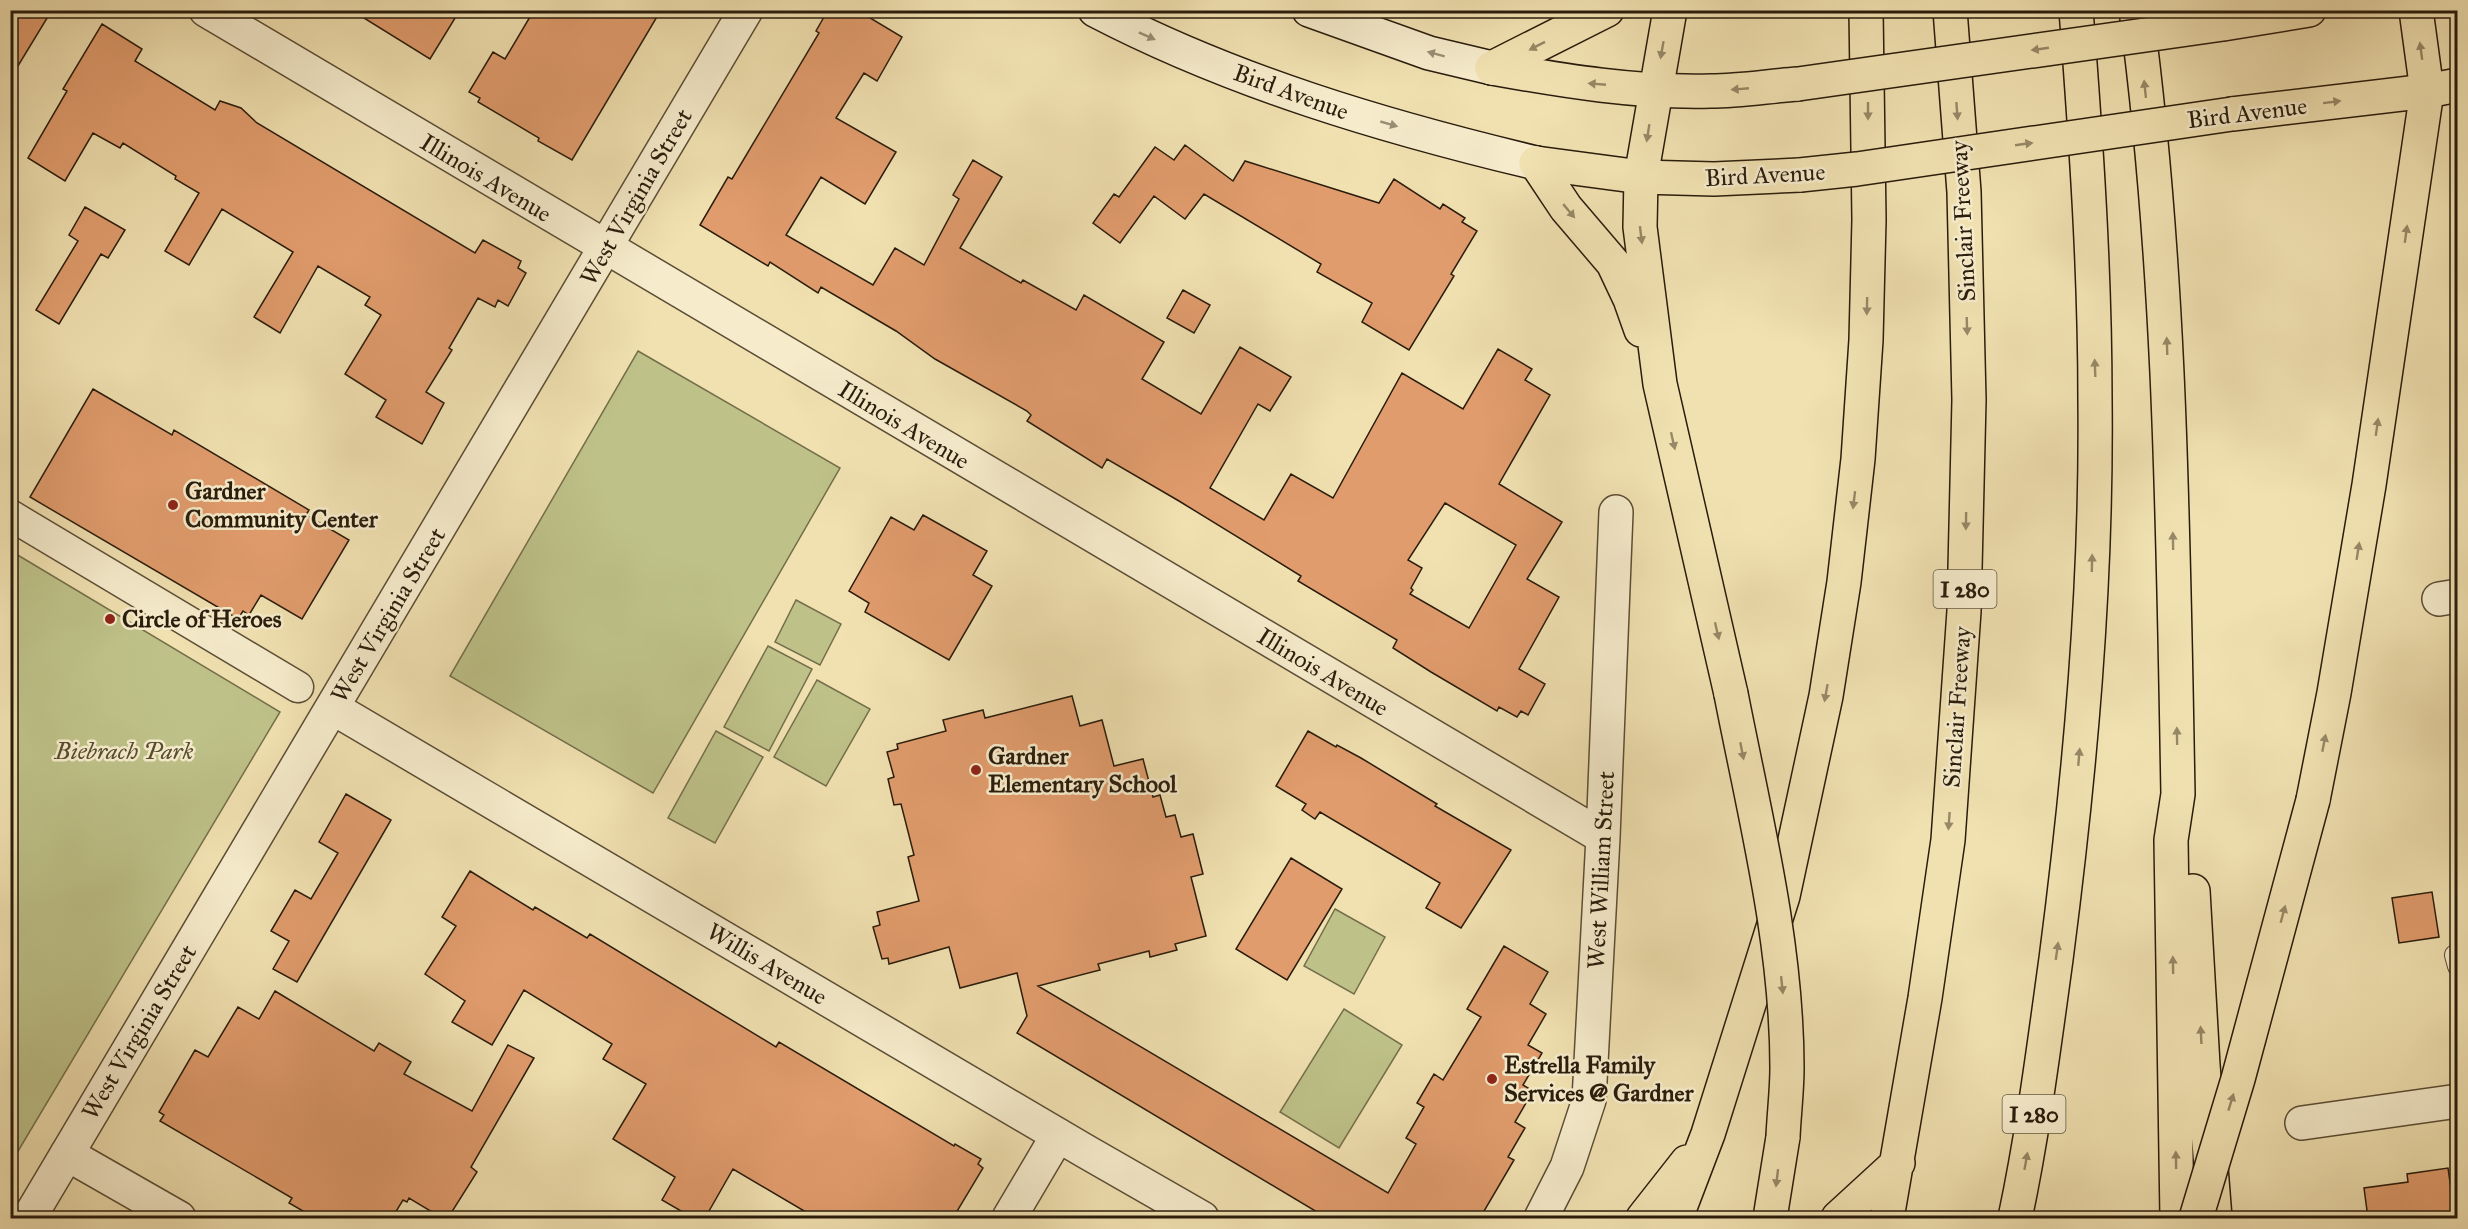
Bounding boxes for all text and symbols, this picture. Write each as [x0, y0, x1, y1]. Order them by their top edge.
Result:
one-way arrow [1139, 31, 1156, 40]
one-way arrow [1528, 41, 1545, 51]
one-way arrow [1657, 41, 1666, 60]
one-way arrow [2417, 41, 2426, 60]
one-way arrow [2030, 45, 2049, 54]
one-way arrow [1427, 49, 1445, 59]
street label: Bird Avenue [1229, 57, 1353, 127]
one-way arrow [1587, 79, 1606, 89]
one-way arrow [2141, 79, 2150, 98]
one-way arrow [1730, 84, 1749, 94]
street label: Bird Avenue [2185, 91, 2309, 135]
one-way arrow [2322, 97, 2341, 107]
one-way arrow [1863, 101, 1873, 120]
one-way arrow [1953, 101, 1962, 120]
street label: West Virginia Street [573, 103, 699, 291]
one-way arrow [1380, 120, 1398, 129]
one-way arrow [1644, 124, 1653, 143]
street label: Illinois Avenue [415, 127, 557, 229]
street label: Sinclair Freeway [1944, 139, 1982, 302]
one-way arrow [2015, 140, 2034, 149]
street label: Bird Avenue [1704, 157, 1826, 193]
one-way arrow [1562, 203, 1575, 218]
one-way arrow [2401, 225, 2410, 244]
one-way arrow [1637, 226, 1646, 245]
one-way arrow [1862, 296, 1872, 315]
one-way arrow [1963, 317, 1972, 336]
one-way arrow [2162, 337, 2171, 356]
one-way arrow [2090, 359, 2099, 378]
street label: Illinois Avenue [833, 374, 975, 476]
one-way arrow [2373, 418, 2382, 437]
one-way arrow [1669, 432, 1679, 451]
place label: Gardner Community Center [185, 476, 379, 534]
one-way arrow [1849, 491, 1858, 510]
marker: Gardner Community Center [166, 498, 180, 512]
one-way arrow [1962, 512, 1971, 531]
street label: West Virginia Street [324, 522, 452, 708]
one-way arrow [2169, 531, 2178, 550]
one-way arrow [2354, 541, 2363, 560]
one-way arrow [2087, 553, 2096, 572]
road number: I 280 [1934, 570, 1996, 608]
place label: Circle of Heroes [122, 604, 282, 634]
marker: Circle of Heroes [103, 612, 117, 626]
street label: Illinois Avenue [1252, 621, 1394, 723]
one-way arrow [1712, 622, 1722, 641]
street label: Sinclair Freeway [1936, 625, 1978, 789]
one-way arrow [1822, 684, 1831, 703]
one-way arrow [2172, 726, 2182, 745]
one-way arrow [2320, 733, 2329, 752]
park label: Biebrach Park [54, 736, 194, 766]
place label: Gardner Elementary School [988, 741, 1177, 799]
one-way arrow [1738, 742, 1747, 761]
one-way arrow [2074, 748, 2083, 767]
marker: Gardner Elementary School [969, 763, 983, 777]
street label: West William Street [1581, 770, 1621, 970]
one-way arrow [1944, 811, 1954, 830]
one-way arrow [2278, 905, 2288, 923]
street label: Willis Avenue [701, 916, 833, 1012]
street label: West Virginia Street [75, 939, 203, 1125]
one-way arrow [2052, 942, 2062, 961]
one-way arrow [2168, 956, 2178, 975]
one-way arrow [1777, 976, 1787, 995]
one-way arrow [2196, 1025, 2206, 1044]
place label: Estrella Family Services @ Gardner [1504, 1050, 1695, 1108]
marker: Estrella Family Services @ Gardner [1485, 1072, 1499, 1086]
one-way arrow [2227, 1093, 2236, 1111]
road number: I 280 [2002, 1095, 2066, 1133]
one-way arrow [2022, 1151, 2031, 1170]
one-way arrow [2171, 1151, 2181, 1170]
one-way arrow [1773, 1168, 1782, 1187]

